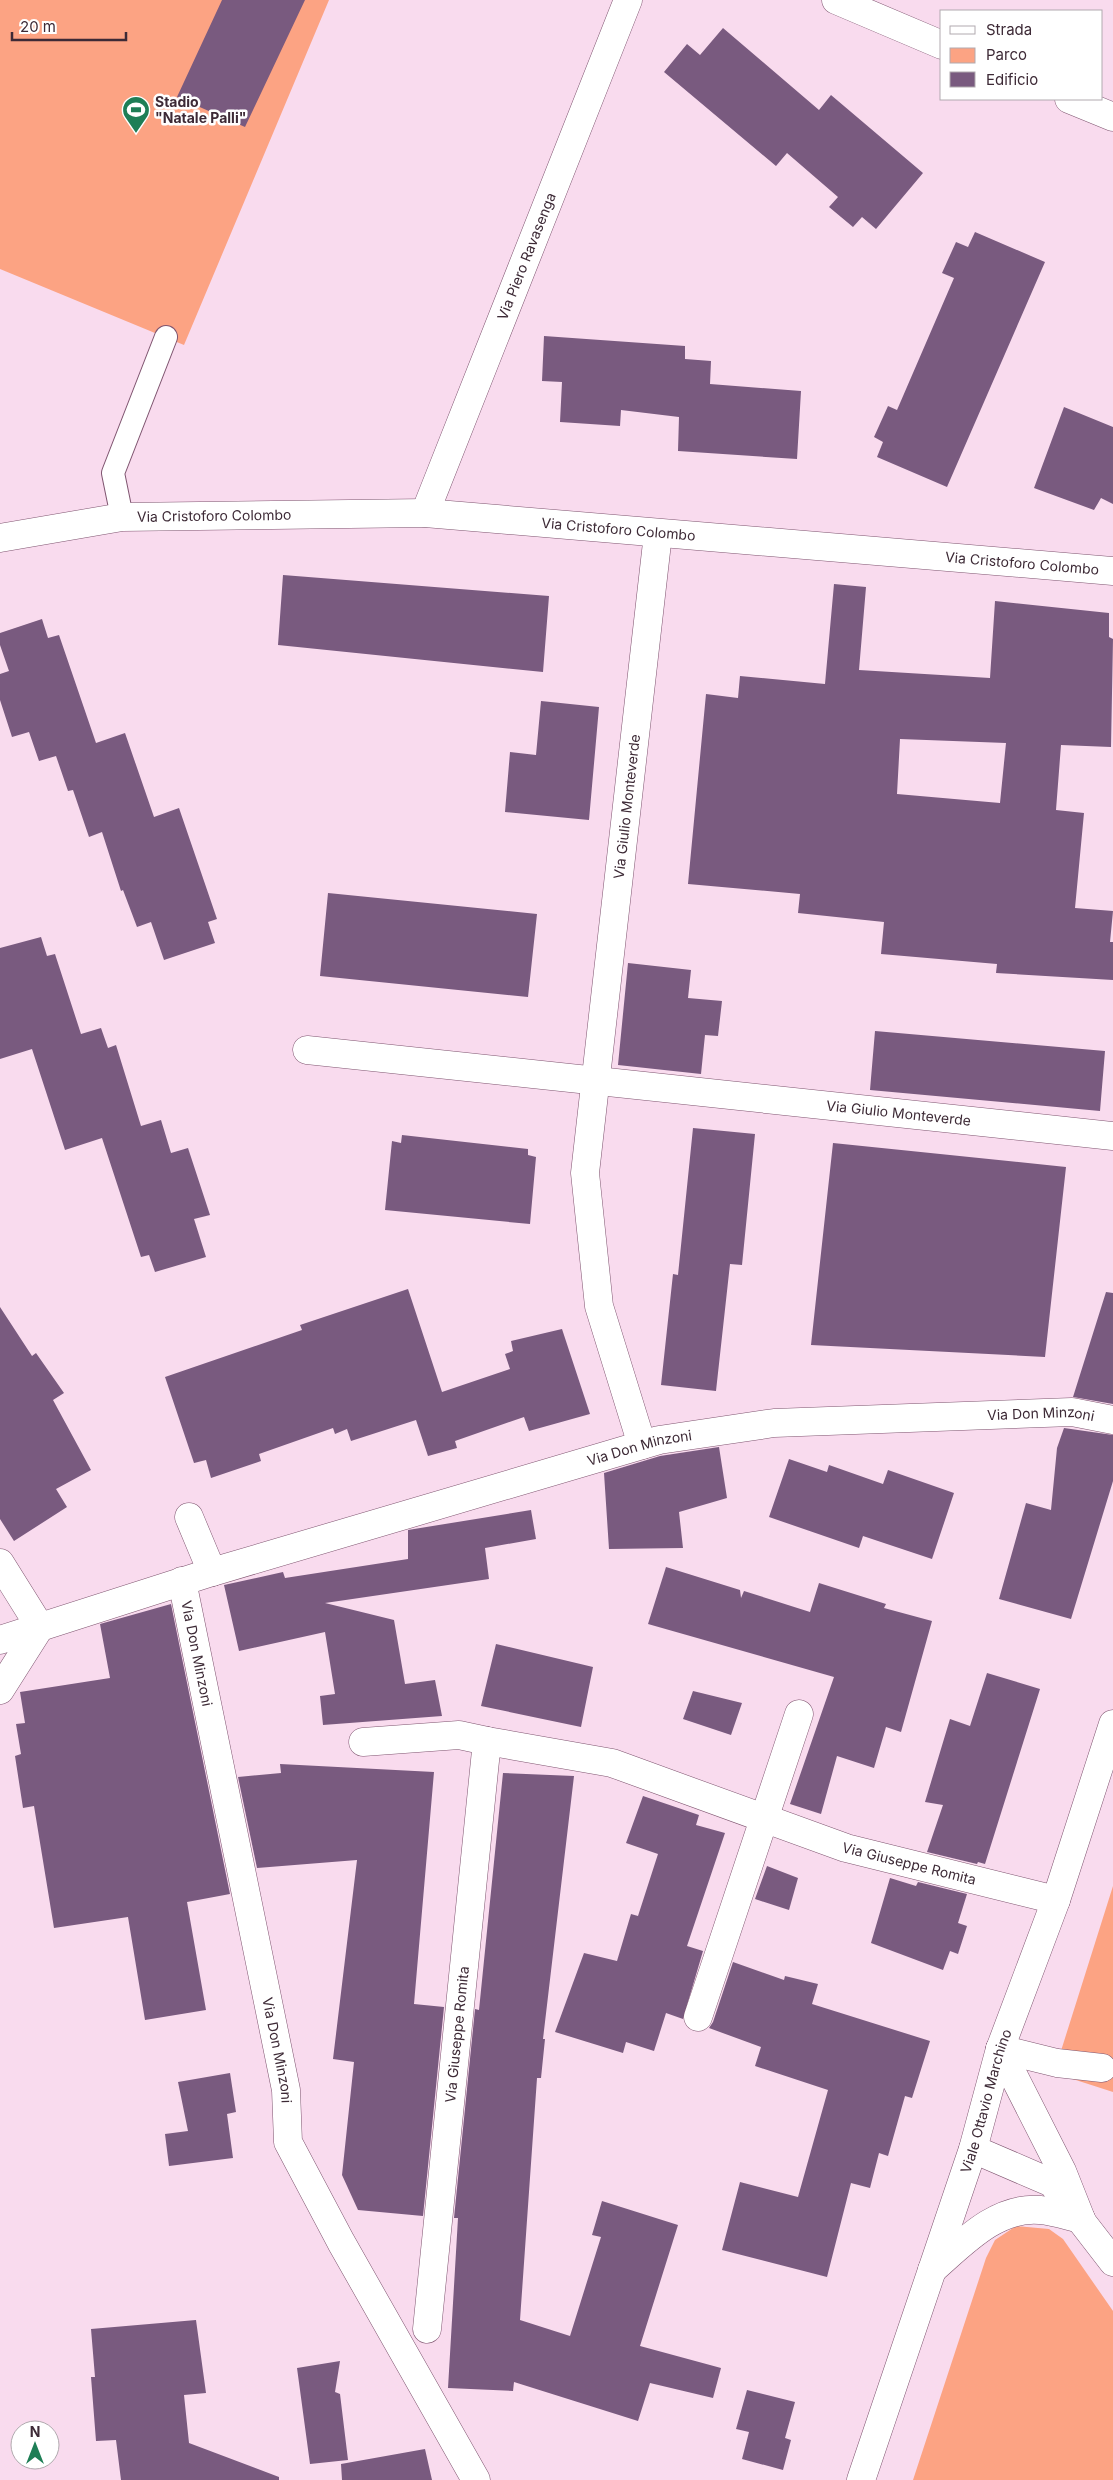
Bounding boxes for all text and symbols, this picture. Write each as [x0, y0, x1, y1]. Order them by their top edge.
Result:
scale bar [12, 10, 126, 42]
legend [940, 10, 1103, 100]
text: 20 m [20, 17, 56, 36]
text: Strada [986, 20, 1032, 39]
text: Parco [986, 45, 1027, 64]
text: Edificio [986, 70, 1038, 89]
place label: Stadio "Natale Palli" [155, 93, 246, 126]
sports icon: Stadio "Natale Palli" [121, 95, 151, 134]
street label: Via Piero Ravasenga [493, 190, 559, 322]
street label: Via Cristoforo Colombo [137, 506, 292, 525]
street label: Via Cristoforo Colombo [541, 514, 696, 544]
street label: Via Cristoforo Colombo [944, 548, 1100, 578]
street label: Via Giulio Monteverde [610, 733, 643, 880]
street label: Via Giulio Monteverde [826, 1096, 972, 1129]
street label: Via Don Minzoni [987, 1403, 1096, 1424]
street label: Via Don Minzoni [585, 1426, 693, 1469]
street label: Via Don Minzoni [178, 1599, 216, 1708]
street label: Via Giuseppe Romita [841, 1838, 978, 1888]
street label: Via Giuseppe Romita [441, 1965, 472, 2104]
street label: Via Don Minzoni [259, 1996, 296, 2104]
street label: Viale Ottavio Marchino [956, 2027, 1015, 2175]
north arrow [10, 2420, 60, 2470]
text: N [30, 2423, 40, 2440]

